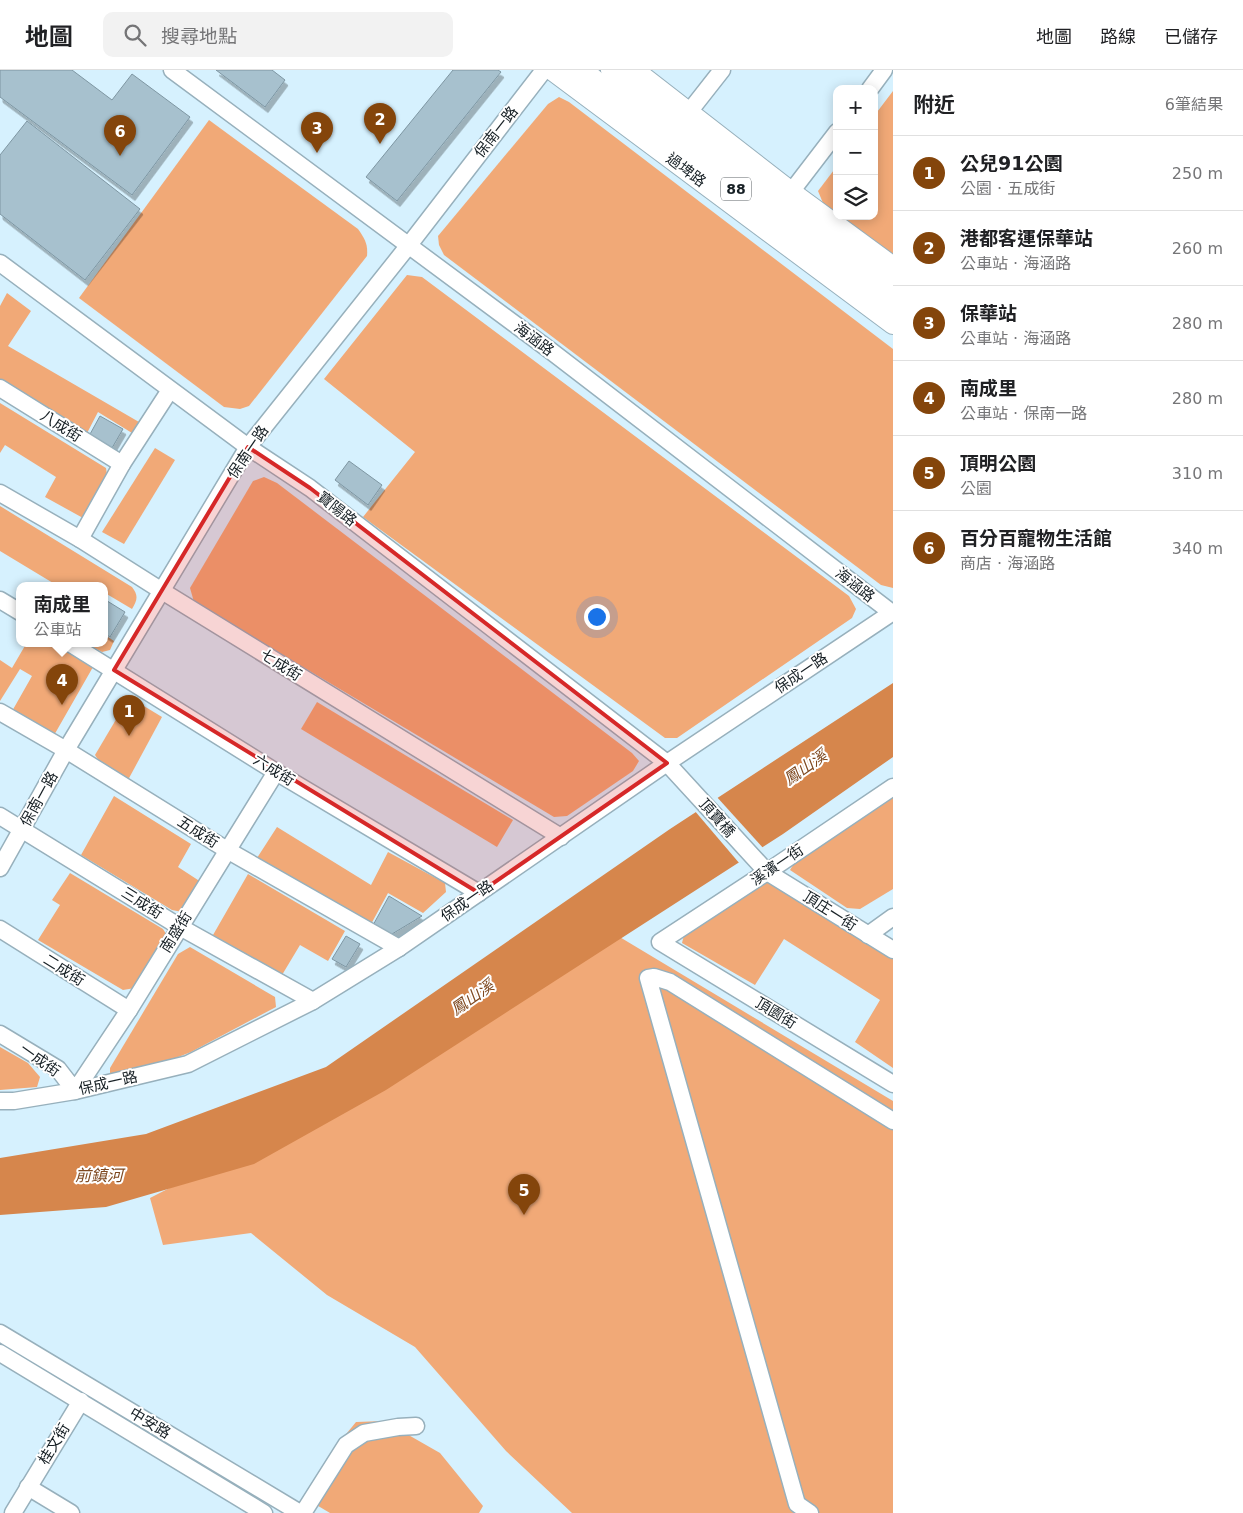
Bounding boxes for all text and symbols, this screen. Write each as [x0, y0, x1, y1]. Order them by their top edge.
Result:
search box [103, 12, 453, 57]
icon: search [121, 21, 149, 49]
text: 地圖 [25, 23, 73, 51]
text: 搜尋地點 [161, 25, 237, 47]
text: 地圖 [1036, 26, 1072, 47]
text: 路線 [1100, 26, 1136, 47]
text: 已儲存 [1164, 26, 1218, 47]
map controls [833, 85, 878, 220]
button: + [833, 85, 878, 130]
text: 附近 [913, 93, 955, 117]
text: 6筆結果 [1165, 95, 1223, 114]
pin: 2 [364, 103, 396, 144]
street label: 保南一路 [470, 103, 522, 161]
pin: 3 [301, 112, 333, 153]
pin: 6 [104, 115, 136, 156]
button: − [833, 130, 878, 175]
street label: 過埤路 [663, 149, 709, 191]
text: 公兒91公園 [960, 152, 1062, 174]
text: 1 [923, 164, 935, 183]
text: 250 m [1172, 164, 1223, 183]
button: layers [833, 175, 878, 220]
road number: 88 [721, 178, 751, 200]
text: 公園 · 五成街 [960, 179, 1055, 198]
text: 港都客運保華站 [960, 227, 1093, 249]
text: 2 [923, 239, 935, 258]
text: 260 m [1172, 239, 1223, 258]
text: 公車站 · 海涵路 [960, 254, 1071, 273]
text: 保華站 [960, 302, 1017, 324]
text: 3 [923, 314, 935, 333]
text: 280 m [1172, 314, 1223, 333]
street label: 海涵路 [511, 318, 557, 360]
text: 公車站 · 海涵路 [960, 329, 1071, 348]
text: 南成里 [960, 377, 1017, 399]
text: 4 [923, 389, 935, 408]
text: 280 m [1172, 389, 1223, 408]
text: 公車站 · 保南一路 [960, 404, 1087, 423]
street label: 八成街 [37, 406, 85, 446]
street label: 保南一路 [224, 422, 272, 482]
text: 頂明公園 [960, 452, 1036, 474]
text: 5 [923, 464, 935, 483]
text: 310 m [1172, 464, 1223, 483]
text: 公園 [960, 479, 992, 498]
street label: 寶陽路 [314, 488, 360, 530]
text: 百分百寵物生活館 [960, 527, 1112, 549]
text: 6 [923, 539, 935, 558]
text: 340 m [1172, 539, 1223, 558]
text: 商店 · 海涵路 [960, 554, 1055, 573]
street label: 海涵路 [832, 564, 878, 606]
popup [16, 582, 108, 647]
text: 南成里 [33, 593, 91, 615]
your location [584, 604, 610, 630]
text: 公車站 [33, 620, 82, 639]
street label: 七成街 [257, 645, 305, 685]
street label: 保成一路 [771, 649, 831, 697]
pin: 4 [46, 664, 78, 705]
pin: 1 [113, 695, 145, 736]
water label: 鳳山溪 [780, 745, 832, 789]
street label: 六成街 [250, 750, 298, 790]
street label: 保南一路 [17, 768, 61, 830]
street label: 頂寶橋 [695, 795, 739, 841]
street label: 五成街 [174, 812, 222, 852]
street label: 溪濱一街 [747, 841, 807, 889]
street label: 保成一路 [437, 876, 497, 926]
street label: 三成街 [118, 883, 166, 923]
street label: 頂庄一街 [800, 887, 860, 935]
street label: 南盛街 [156, 908, 196, 956]
street label: 二成街 [40, 950, 88, 990]
water label: 鳳山溪 [447, 975, 499, 1019]
street label: 頂園街 [752, 994, 800, 1032]
street label: 一成街 [16, 1040, 64, 1080]
street label: 保成一路 [77, 1067, 139, 1099]
water label: 前鎮河 [75, 1166, 126, 1185]
pin: 5 [508, 1174, 540, 1215]
street label: 中安路 [126, 1404, 174, 1442]
street label: 桂文街 [35, 1420, 73, 1468]

